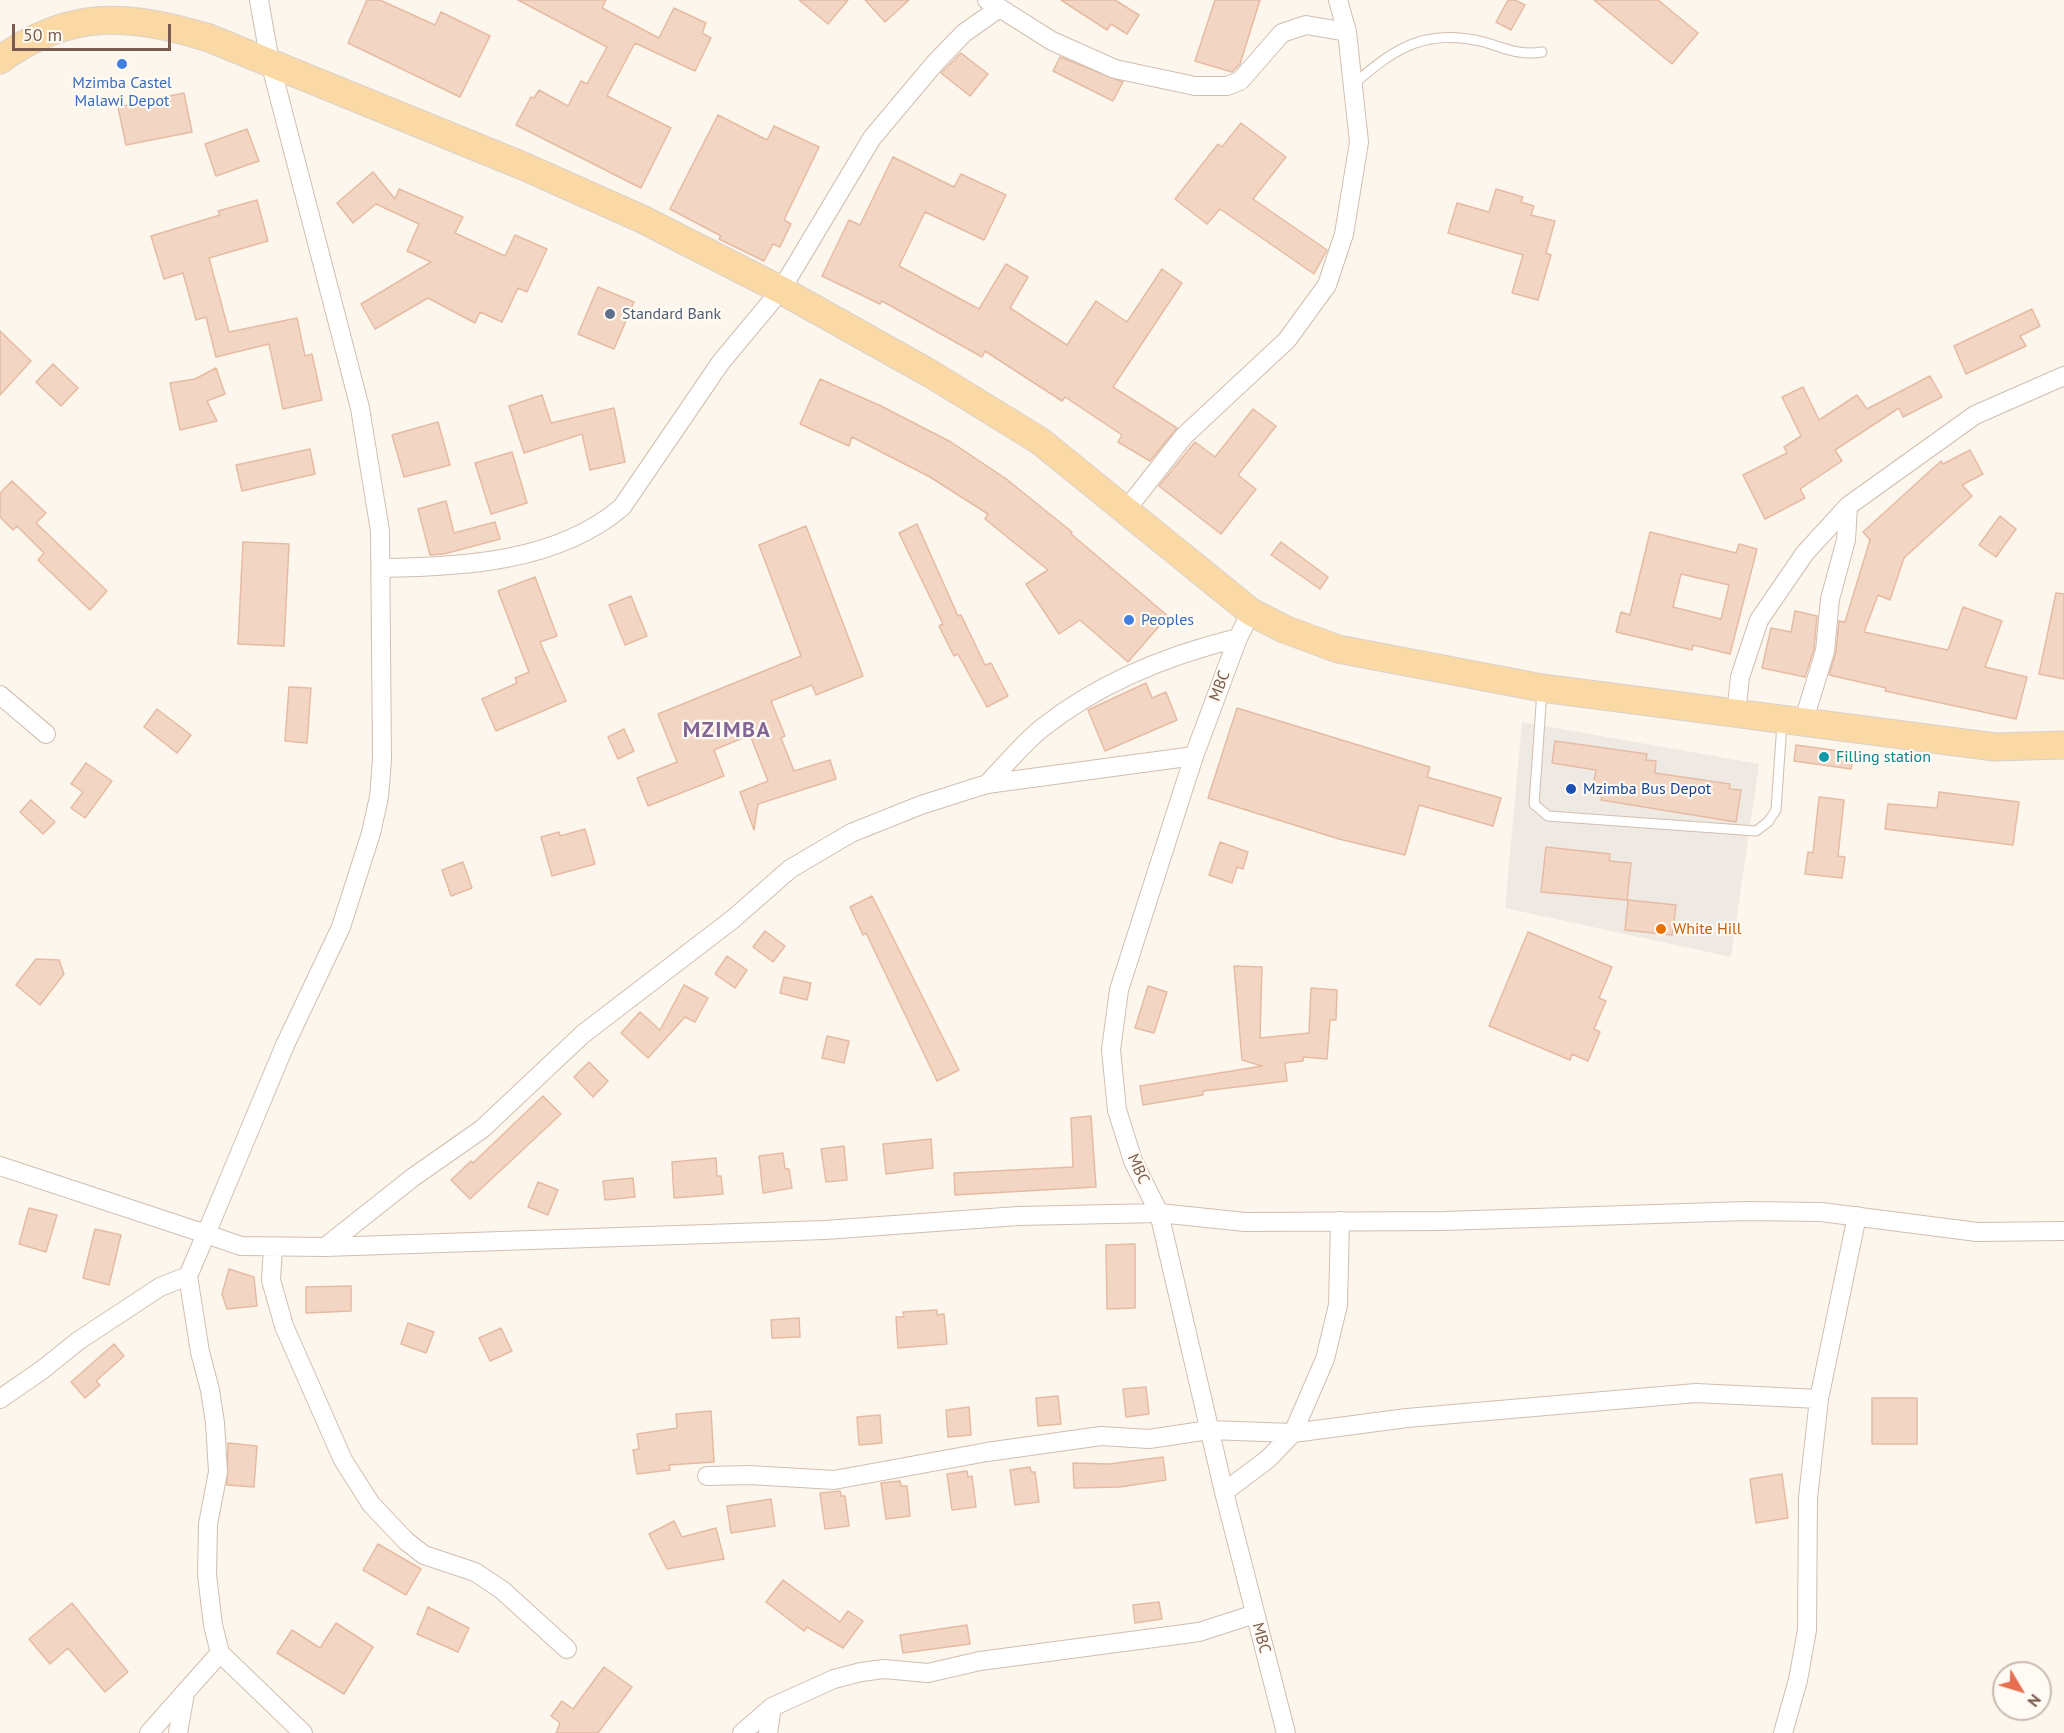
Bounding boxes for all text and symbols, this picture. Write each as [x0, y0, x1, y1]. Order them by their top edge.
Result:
scale bar [15, 12, 174, 50]
text: 50 m [23, 23, 62, 46]
marker: Mzimba Castel Malawi Depot [115, 57, 129, 71]
place label: Mzimba Castel Malawi Depot [72, 73, 172, 111]
place label: Standard Bank [622, 304, 721, 324]
marker: Standard Bank [603, 307, 617, 321]
place label: Peoples [1141, 610, 1194, 630]
marker: Peoples [1122, 613, 1136, 627]
street label: MBC [1205, 668, 1235, 704]
district label: MZIMBA [683, 718, 771, 744]
place label: Filling station [1836, 747, 1931, 767]
marker: Filling station [1817, 750, 1831, 764]
place label: Mzimba Bus Depot [1583, 779, 1711, 799]
marker: Mzimba Bus Depot [1564, 782, 1578, 796]
place label: White Hill [1673, 919, 1741, 939]
marker: White Hill [1654, 922, 1668, 936]
street label: MBC [1123, 1151, 1153, 1187]
street label: MBC [1248, 1620, 1274, 1656]
north arrow [1992, 1661, 2052, 1721]
text: N [2023, 1691, 2046, 1711]

